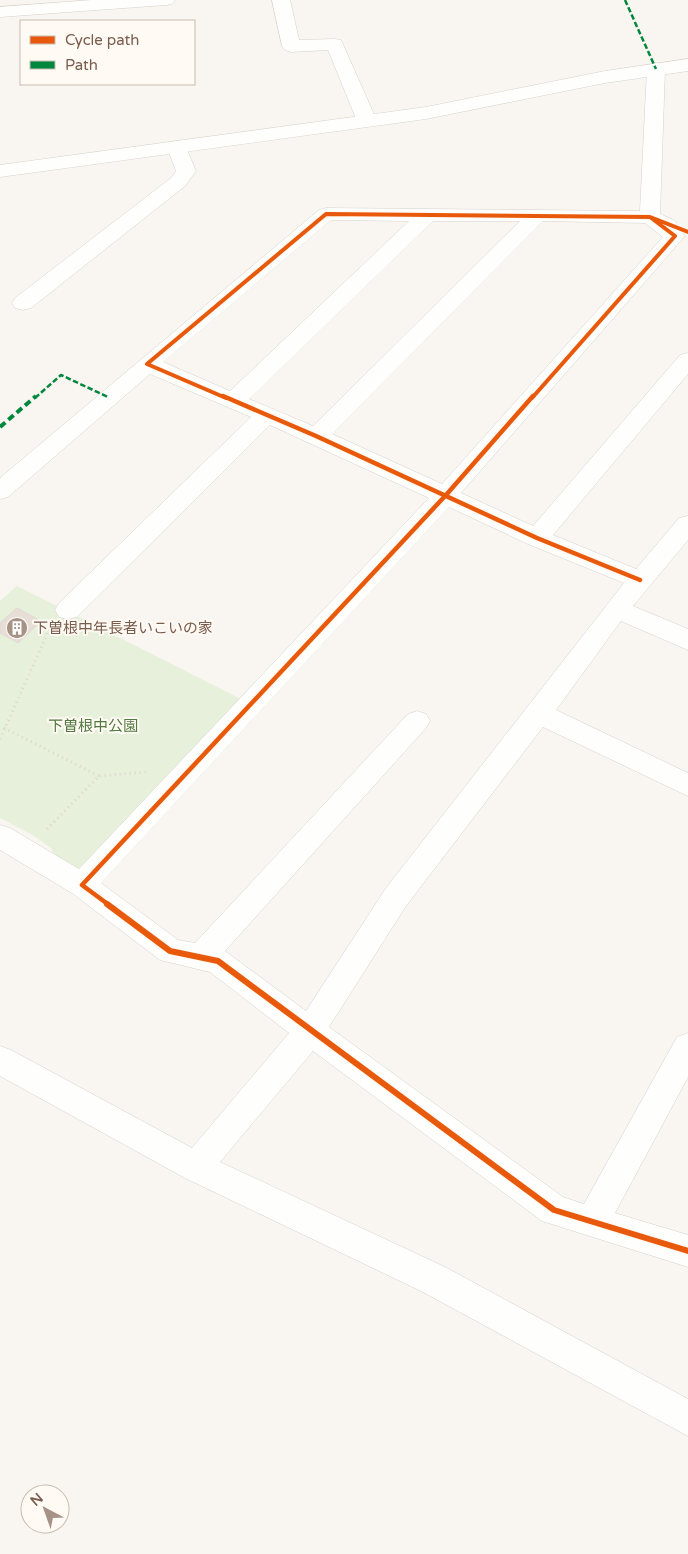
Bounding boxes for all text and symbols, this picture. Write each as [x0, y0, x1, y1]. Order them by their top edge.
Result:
legend [20, 20, 195, 85]
text: Cycle path [65, 31, 139, 49]
text: Path [65, 56, 98, 74]
building icon: 下曽根中年長者いこいの家 [5, 616, 29, 640]
place label: 下曽根中年長者いこいの家 [33, 619, 213, 637]
park label: 下曽根中公園 [48, 717, 138, 735]
north arrow [20, 1484, 70, 1534]
text: N [27, 1489, 47, 1510]

